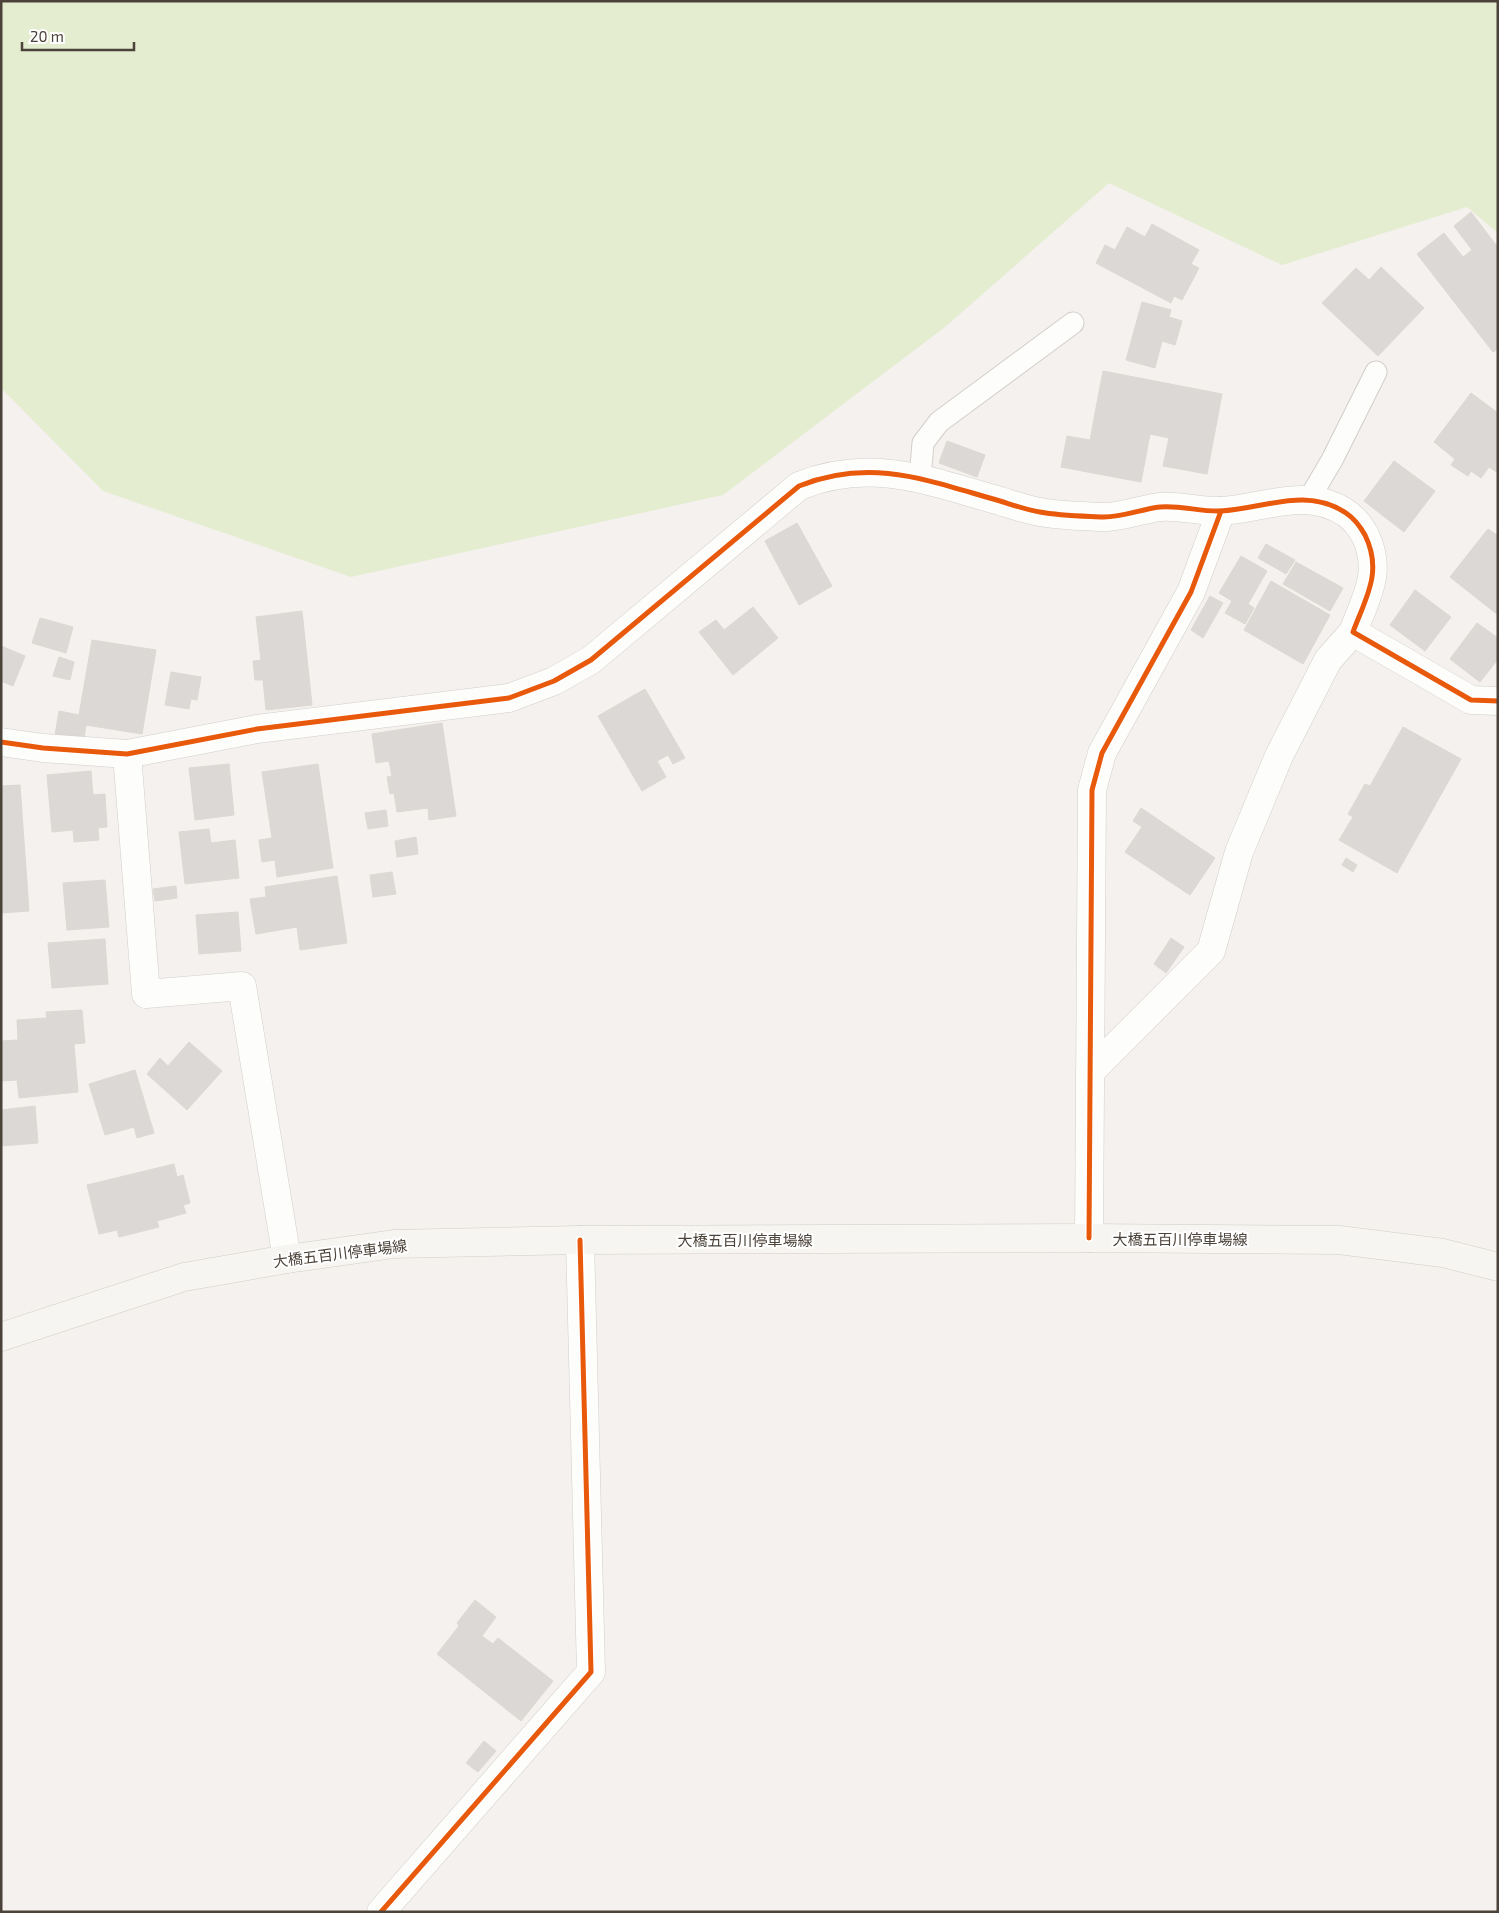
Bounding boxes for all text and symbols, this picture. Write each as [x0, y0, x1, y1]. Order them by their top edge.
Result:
scale bar [22, 20, 135, 52]
text: 20 m [30, 27, 64, 45]
street label: 大橋五百川停車場線 [1112, 1230, 1248, 1248]
street label: 大橋五百川停車場線 [677, 1231, 813, 1249]
street label: 大橋五百川停車場線 [272, 1236, 408, 1270]

